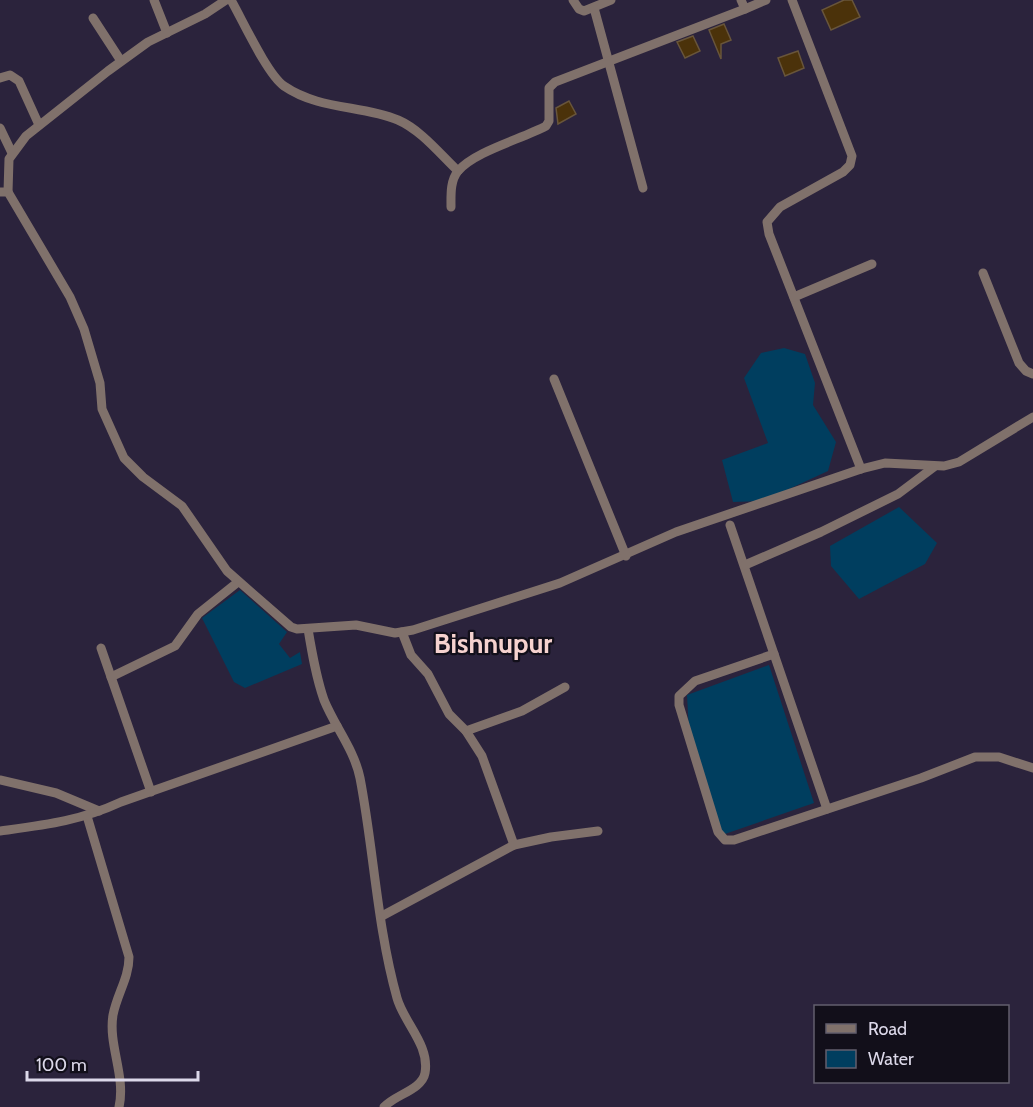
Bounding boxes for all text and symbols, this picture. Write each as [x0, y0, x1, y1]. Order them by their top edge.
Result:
district label: Bishnupur [434, 627, 552, 660]
legend [814, 1005, 1009, 1083]
text: Road [868, 1018, 907, 1040]
scale bar [27, 1044, 198, 1082]
text: Water [868, 1048, 914, 1070]
text: 100 m [36, 1054, 87, 1076]

